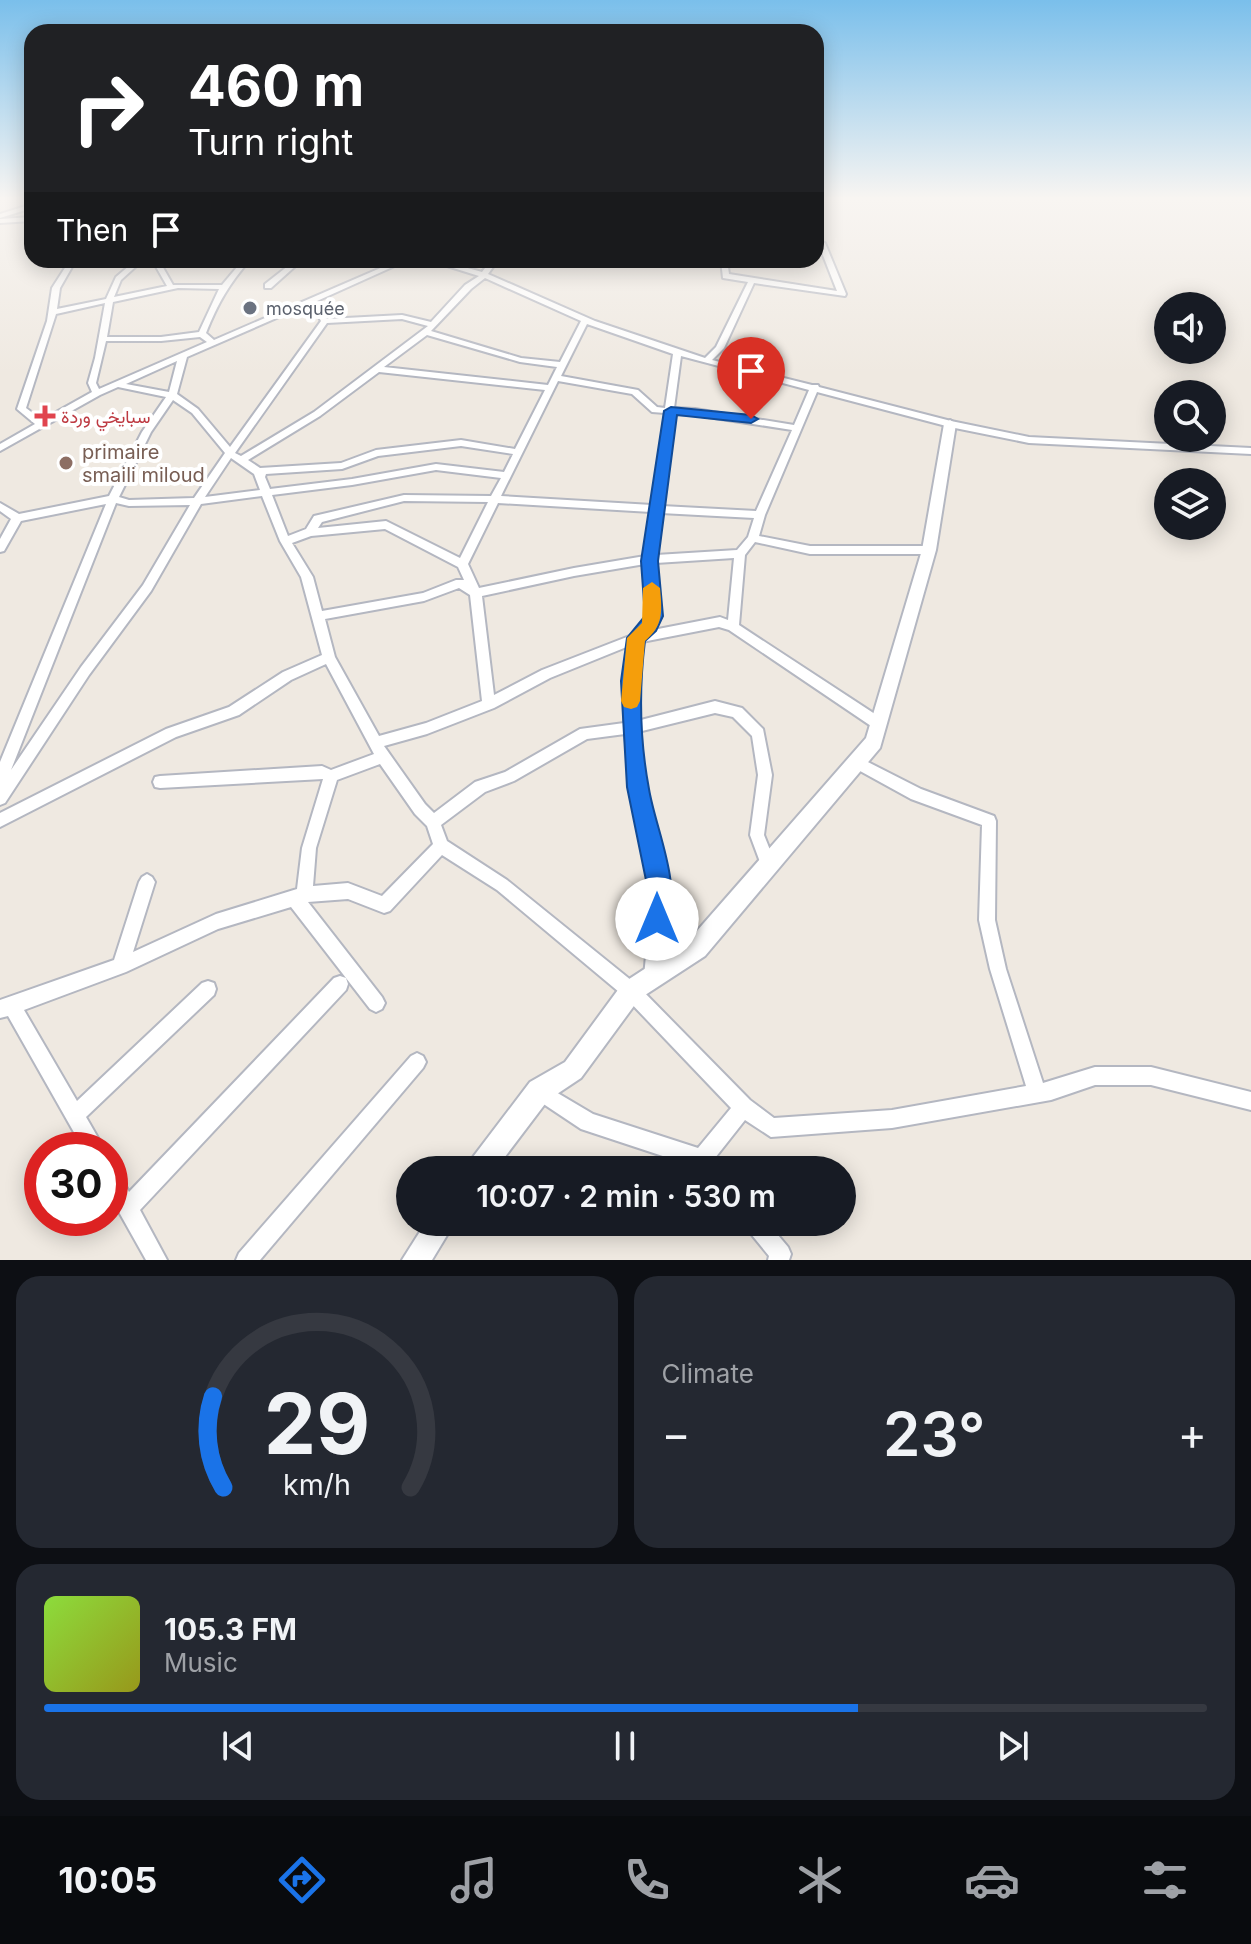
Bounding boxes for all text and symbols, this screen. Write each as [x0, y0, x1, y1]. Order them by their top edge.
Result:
text: 460 m [188, 52, 364, 120]
icon: right [56, 56, 160, 160]
text: Turn right [188, 120, 353, 164]
icon: arrive [144, 208, 188, 252]
text: Then [56, 212, 128, 248]
map controls [1154, 292, 1226, 540]
button: sound [1154, 292, 1226, 364]
place label: mosquée [266, 298, 345, 319]
marker: mosquée [241, 299, 259, 317]
pin [717, 337, 785, 419]
icon: arrive [729, 349, 773, 393]
button: search [1154, 380, 1226, 452]
place label: سبايخي وردة [61, 406, 151, 432]
marker: سبايخي وردة [36, 407, 54, 425]
place label: primaire smaili miloud [82, 440, 205, 487]
marker: primaire smaili miloud [57, 454, 75, 472]
button: layers [1154, 468, 1226, 540]
position arrow [615, 877, 699, 961]
speed limit sign: 30 [24, 1132, 128, 1236]
text: 10:07 · 2 min · 530 m [476, 1178, 776, 1214]
text: Climate [662, 1358, 754, 1389]
text: 29 [264, 1373, 370, 1474]
text: 23° [883, 1398, 985, 1470]
text: − [662, 1407, 691, 1461]
text: + [1178, 1407, 1207, 1461]
text: km/h [283, 1467, 351, 1502]
text: 105.3 FM [164, 1611, 297, 1647]
text: Music [164, 1647, 238, 1678]
icon: previous [216, 1724, 260, 1768]
icon: pause [603, 1724, 647, 1768]
icon: next [991, 1724, 1035, 1768]
icon: directions [274, 1852, 330, 1908]
icon: music [446, 1852, 502, 1908]
icon: phone [619, 1852, 675, 1908]
icon: climate [792, 1852, 848, 1908]
icon: car [964, 1852, 1020, 1908]
icon: filters [1137, 1852, 1193, 1908]
text: 10:05 [58, 1858, 157, 1902]

